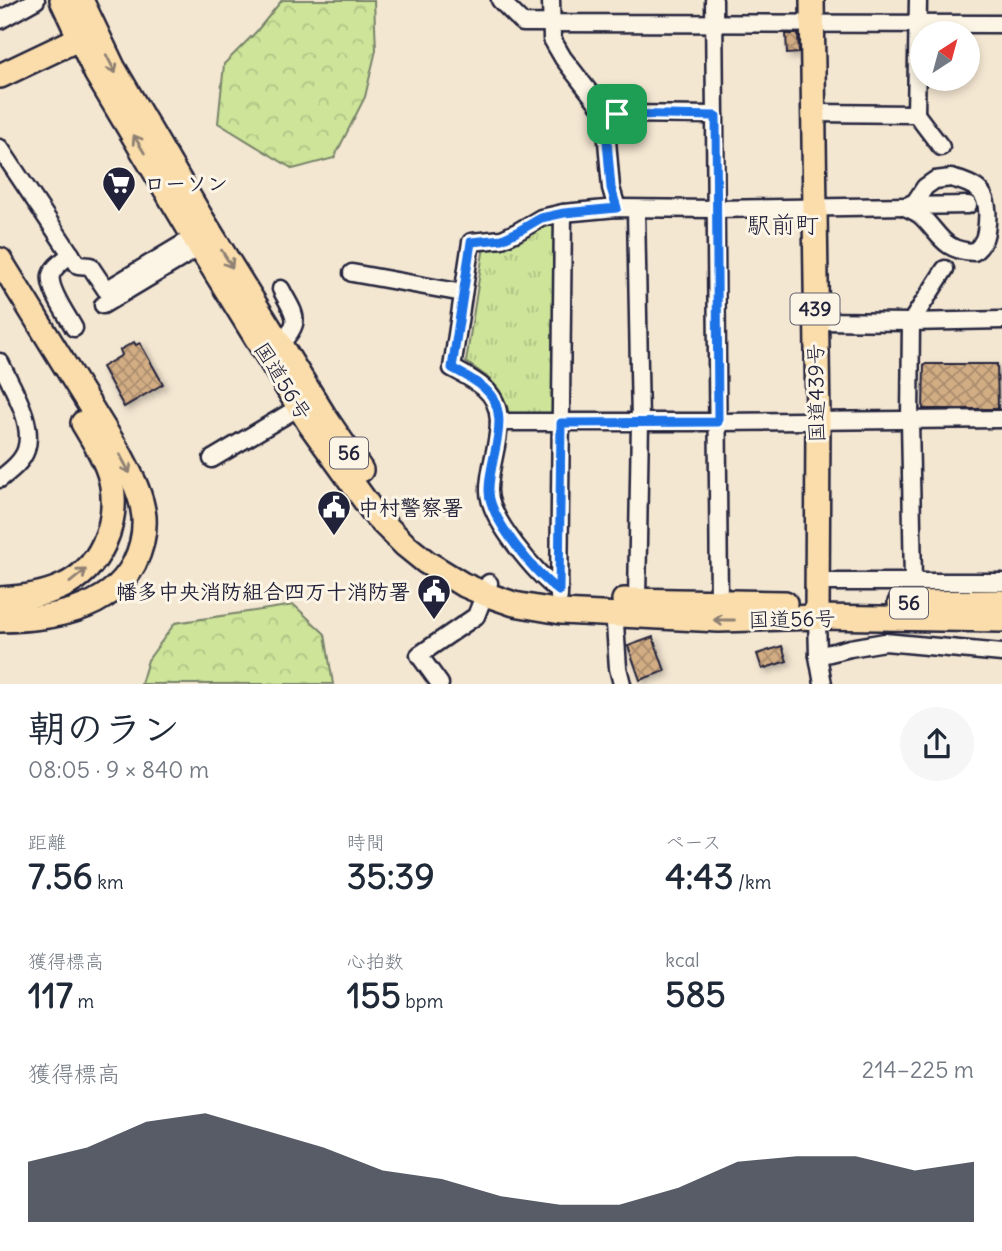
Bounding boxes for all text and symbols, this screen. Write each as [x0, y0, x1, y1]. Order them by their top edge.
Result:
north arrow [910, 21, 980, 91]
map controls [910, 21, 980, 91]
one-way arrow [105, 53, 119, 74]
pin [587, 84, 647, 144]
icon: arrive [598, 95, 636, 133]
one-way arrow [131, 135, 145, 155]
supermarket icon: ローソン [100, 164, 138, 213]
place label: ローソン [144, 170, 228, 197]
district label: 駅前町 [747, 209, 819, 239]
one-way arrow [221, 249, 235, 269]
road number: 439 [790, 294, 840, 324]
street label: 国道56号 [248, 337, 318, 425]
street label: 国道439号 [802, 343, 830, 443]
road number: 56 [330, 437, 368, 468]
one-way arrow [119, 453, 132, 474]
public building icon: 中村警察署 [315, 488, 353, 537]
place label: 中村警察署 [358, 494, 463, 521]
one-way arrow [68, 568, 86, 583]
public building icon: 幡多中央消防組合四万十消防署 [415, 572, 453, 621]
place label: 幡多中央消防組合四万十消防署 [116, 578, 410, 605]
road number: 56 [890, 588, 928, 618]
street label: 国道56号 [748, 605, 836, 633]
one-way arrow [713, 613, 736, 627]
text: 朝のラン [28, 705, 180, 752]
button: share [900, 707, 974, 781]
text: 08:05 · 9 × 840 m [28, 755, 209, 784]
text: 距離 [28, 830, 66, 854]
text: 時間 [347, 830, 385, 854]
text: ペース [665, 830, 721, 854]
text: 7.56 [28, 854, 93, 898]
text: 35:39 [347, 854, 435, 898]
text: 4:43 [665, 854, 734, 898]
text: km [93, 870, 124, 894]
text: /km [734, 870, 771, 894]
text: kcal [665, 948, 700, 972]
text: 獲得標高 [28, 949, 104, 973]
text: 心拍数 [347, 949, 404, 973]
text: 585 [665, 972, 726, 1016]
text: 117 [28, 973, 73, 1017]
text: 155 [347, 973, 401, 1017]
text: m [73, 989, 94, 1013]
text: bpm [401, 989, 443, 1013]
text: 214–225 m [862, 1055, 974, 1084]
text: 獲得標高 [28, 1059, 120, 1088]

